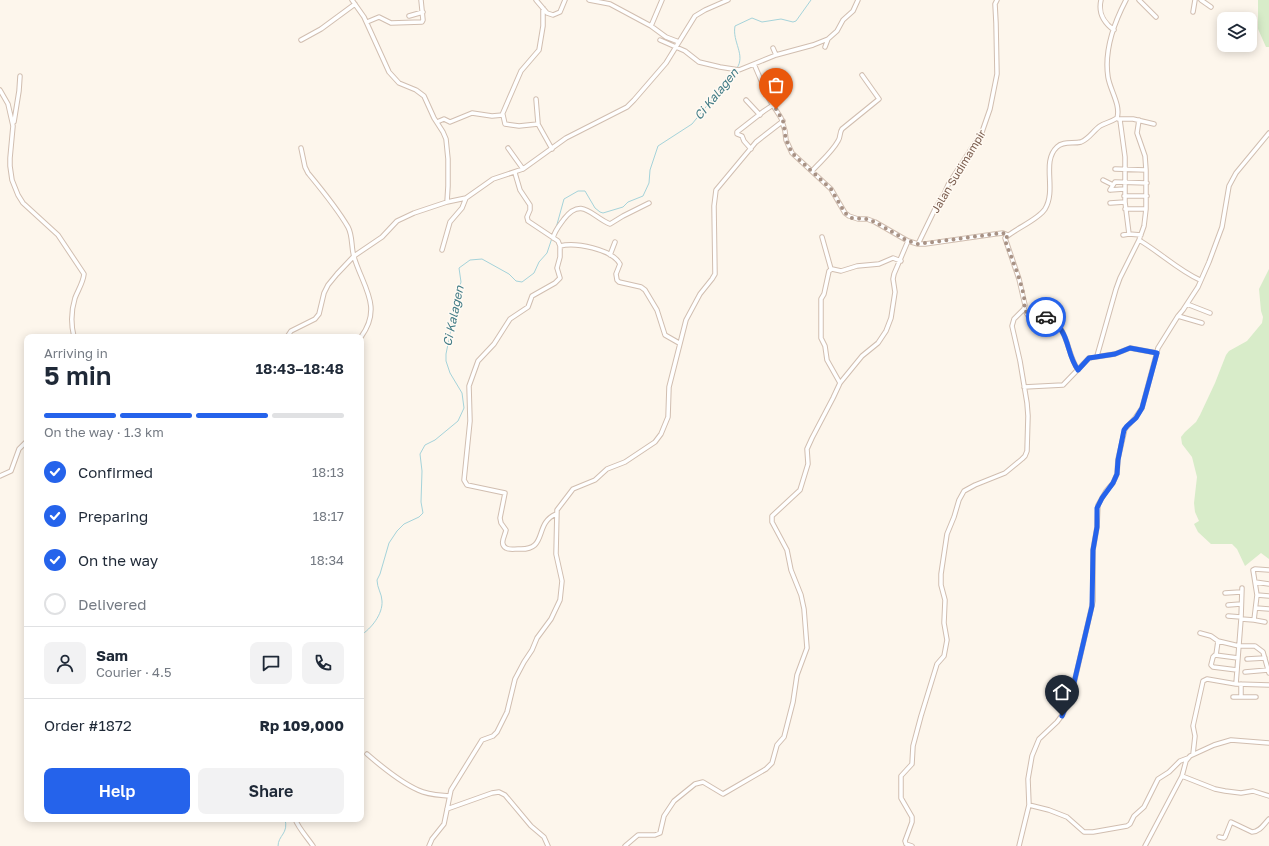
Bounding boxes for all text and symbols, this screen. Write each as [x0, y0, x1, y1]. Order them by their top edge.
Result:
map controls [1217, 12, 1257, 52]
button: layers [1217, 12, 1257, 52]
water label: Ci Kalagen [691, 65, 742, 123]
pin [759, 68, 793, 109]
icon: bag [765, 74, 787, 96]
street label: Jalan Sudimampir [928, 126, 988, 215]
water label: Ci Kalagen [439, 284, 467, 348]
courier [1026, 297, 1066, 337]
icon: car [1035, 306, 1057, 328]
text: Arriving in [44, 345, 108, 361]
text: 18:43–18:48 [255, 359, 344, 377]
text: 5 min [44, 360, 112, 391]
text: On the way · 1.3 km [44, 424, 164, 440]
icon: check [44, 461, 66, 483]
text: Confirmed [78, 463, 153, 481]
text: 18:13 [312, 464, 344, 480]
icon: check [44, 505, 66, 527]
text: Preparing [78, 507, 148, 525]
text: 18:17 [313, 508, 344, 524]
icon: check [44, 549, 66, 571]
text: On the way [78, 551, 158, 569]
text: 18:34 [310, 552, 344, 568]
text: Delivered [78, 595, 146, 613]
button: person [44, 642, 86, 684]
button: chat [250, 642, 292, 684]
button: phone [302, 642, 344, 684]
text: Sam [96, 646, 128, 664]
text: Courier · 4.5 [96, 664, 171, 680]
pin [1045, 675, 1079, 716]
icon: home [1051, 681, 1073, 703]
text: Order #1872 [44, 716, 132, 734]
text: Rp 109,000 [260, 716, 344, 734]
button: Help [44, 768, 190, 814]
button: Share [198, 768, 344, 814]

